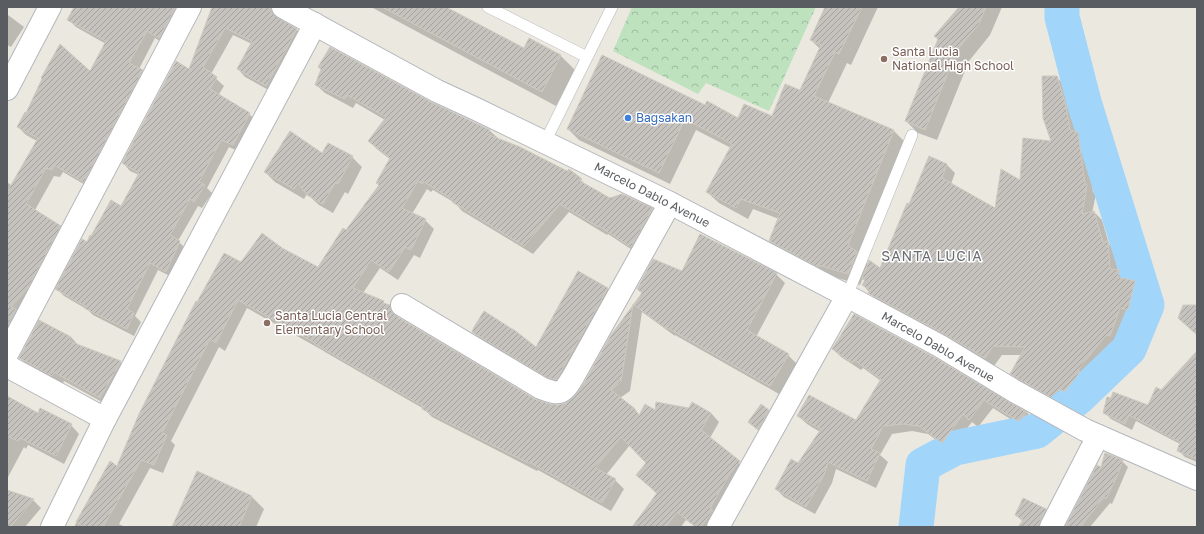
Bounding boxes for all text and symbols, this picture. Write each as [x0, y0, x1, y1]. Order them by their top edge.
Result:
place label: Santa Lucia National High School [892, 44, 1014, 73]
marker: Santa Lucia National High School [879, 54, 889, 64]
place label: Bagsakan [636, 110, 692, 125]
marker: Bagsakan [623, 113, 633, 123]
street label: Marcelo Dablo Avenue [592, 159, 713, 230]
district label: SANTA LUCIA [881, 247, 983, 264]
place label: Santa Lucia Central Elementary School [275, 308, 387, 337]
street label: Marcelo Dablo Avenue [879, 308, 997, 385]
marker: Santa Lucia Central Elementary School [262, 318, 272, 328]

